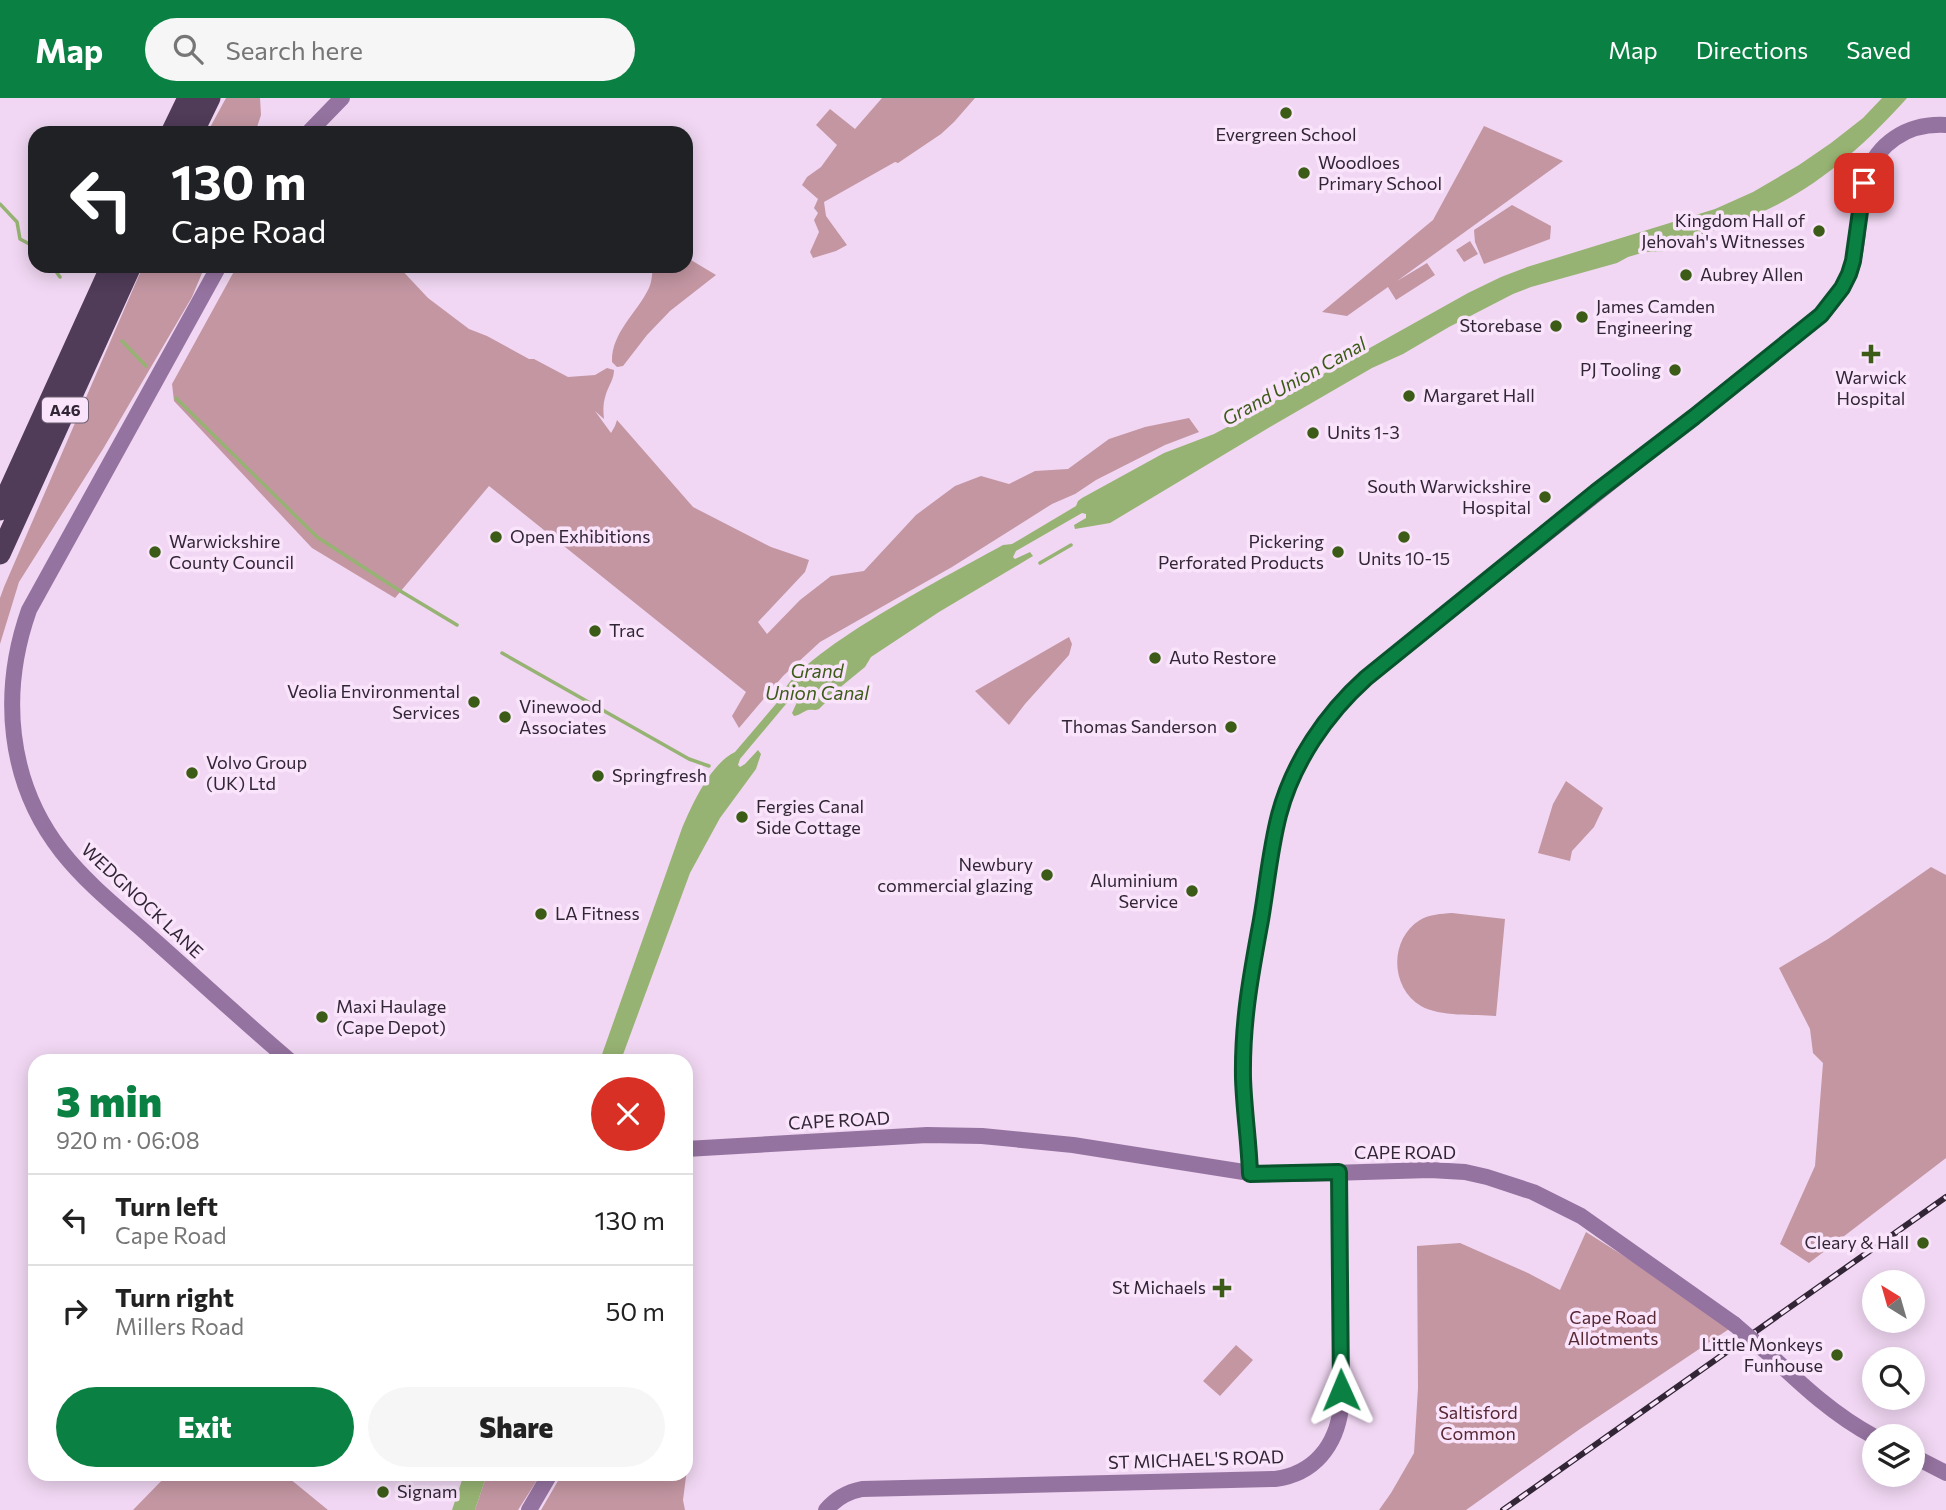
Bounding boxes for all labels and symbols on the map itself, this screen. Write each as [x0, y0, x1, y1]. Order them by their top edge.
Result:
marker: Evergreen School [1278, 105, 1294, 121]
place label: Evergreen School [1215, 123, 1357, 145]
place label: Woodloes Primary School [1318, 151, 1442, 194]
pin [1834, 153, 1894, 213]
marker: Woodloes Primary School [1296, 165, 1312, 181]
place label: Kingdom Hall of Jehovah's Witnesses [1641, 209, 1806, 252]
marker: Kingdom Hall of Jehovah's Witnesses [1811, 223, 1827, 239]
place label: Aubrey Allen [1700, 263, 1803, 285]
marker: Aubrey Allen [1678, 267, 1694, 283]
place label: James Camden Engineering [1596, 295, 1715, 338]
marker: James Camden Engineering [1574, 309, 1590, 325]
place label: Storebase [1459, 314, 1542, 336]
marker: Storebase [1548, 318, 1564, 334]
water label: Grand Union Canal [1218, 331, 1371, 430]
marker: Warwick Hospital [1861, 344, 1881, 364]
place label: PJ Tooling [1580, 358, 1661, 380]
marker: PJ Tooling [1667, 362, 1683, 378]
place label: Warwick Hospital [1835, 366, 1907, 409]
place label: Margaret Hall [1423, 384, 1535, 406]
marker: Margaret Hall [1401, 388, 1417, 404]
road number: A46 [42, 398, 88, 422]
place label: Units 1-3 [1327, 421, 1400, 443]
marker: Units 1-3 [1305, 425, 1321, 441]
place label: South Warwickshire Hospital [1367, 475, 1531, 518]
marker: South Warwickshire Hospital [1537, 489, 1553, 505]
place label: Open Exhibitions [510, 525, 650, 547]
marker: Open Exhibitions [488, 529, 504, 545]
marker: Units 10-15 [1396, 529, 1412, 545]
place label: Warwickshire County Council [169, 530, 294, 573]
place label: Pickering Perforated Products [1158, 530, 1324, 573]
marker: Warwickshire County Council [147, 544, 163, 560]
marker: Pickering Perforated Products [1330, 544, 1346, 560]
place label: Units 10-15 [1358, 547, 1450, 569]
place label: Trac [609, 619, 644, 641]
marker: Trac [587, 623, 603, 639]
place label: Auto Restore [1169, 646, 1276, 668]
marker: Auto Restore [1147, 650, 1163, 666]
water label: Grand Union Canal [765, 659, 870, 704]
place label: Veolia Environmental Services [287, 680, 460, 723]
marker: Veolia Environmental Services [466, 694, 482, 710]
place label: Vinewood Associates [519, 695, 606, 738]
marker: Vinewood Associates [497, 709, 513, 725]
place label: Thomas Sanderson [1061, 715, 1217, 737]
marker: Thomas Sanderson [1223, 719, 1239, 735]
place label: Volvo Group (UK) Ltd [206, 751, 307, 794]
place label: Springfresh [612, 764, 707, 786]
marker: Volvo Group (UK) Ltd [184, 765, 200, 781]
marker: Springfresh [590, 768, 606, 784]
place label: Fergies Canal Side Cottage [756, 795, 864, 838]
marker: Fergies Canal Side Cottage [734, 809, 750, 825]
street label: WEDGNOCK LANE [77, 838, 208, 962]
place label: Newbury commercial glazing [877, 853, 1033, 896]
marker: Newbury commercial glazing [1039, 867, 1055, 883]
place label: Aluminium Service [1090, 869, 1178, 912]
marker: Aluminium Service [1184, 883, 1200, 899]
place label: LA Fitness [555, 902, 640, 924]
marker: LA Fitness [533, 906, 549, 922]
place label: Maxi Haulage (Cape Depot) [336, 995, 446, 1038]
marker: Maxi Haulage (Cape Depot) [314, 1009, 330, 1025]
street label: CAPE ROAD [788, 1106, 890, 1134]
street label: CAPE ROAD [1354, 1141, 1456, 1163]
place label: Cleary & Hall [1805, 1231, 1909, 1253]
marker: Cleary & Hall [1915, 1235, 1931, 1251]
north arrow [1862, 1270, 1925, 1334]
place label: St Michaels [1112, 1276, 1206, 1298]
marker: St Michaels [1212, 1278, 1232, 1298]
park label: Cape Road Allotments [1568, 1306, 1658, 1349]
place label: Little Monkeys Funhouse [1702, 1333, 1823, 1376]
marker: Little Monkeys Funhouse [1829, 1347, 1845, 1363]
position arrow [1304, 1353, 1378, 1427]
park label: Saltisford Common [1438, 1401, 1518, 1444]
street label: ST MICHAEL'S ROAD [1108, 1445, 1284, 1473]
place label: Signam [397, 1480, 457, 1502]
marker: Signam [375, 1484, 391, 1500]

